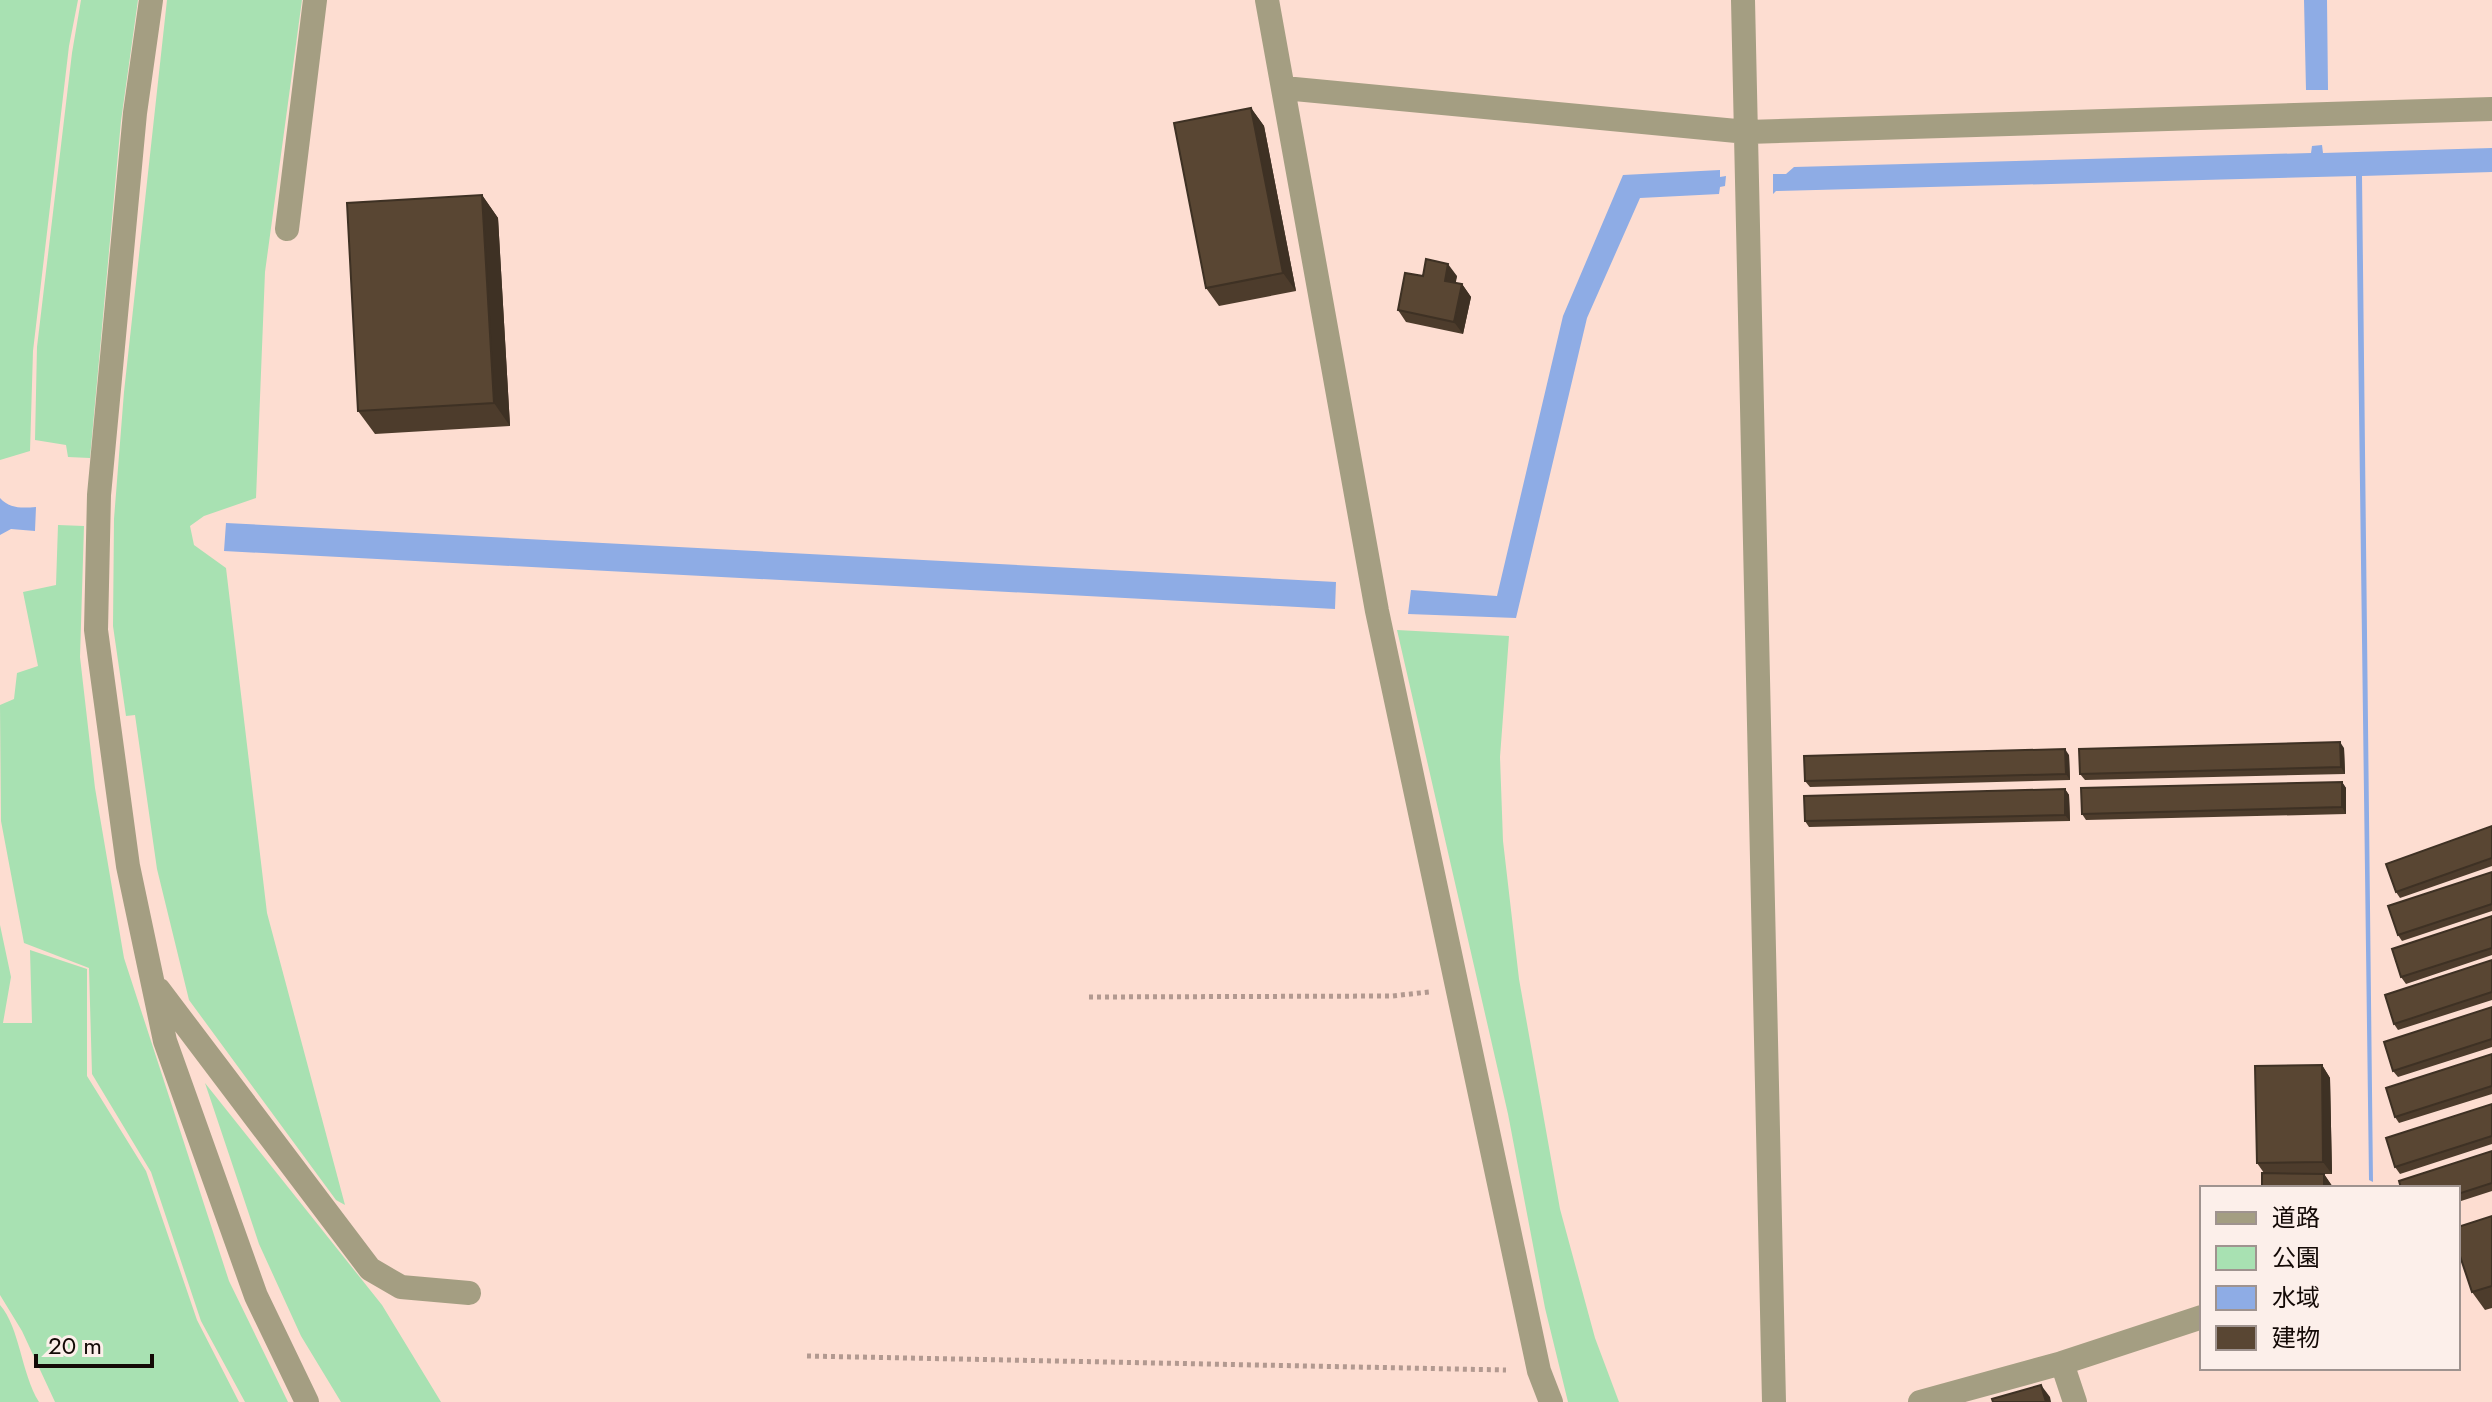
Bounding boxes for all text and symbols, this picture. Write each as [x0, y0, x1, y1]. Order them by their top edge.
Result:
legend [2200, 1186, 2460, 1370]
text: 道路 [2272, 1200, 2320, 1235]
text: 公園 [2272, 1240, 2320, 1275]
text: 水域 [2272, 1280, 2320, 1315]
scale bar [36, 1318, 152, 1368]
text: 建物 [2272, 1320, 2320, 1355]
text: 20 m [48, 1328, 102, 1363]

